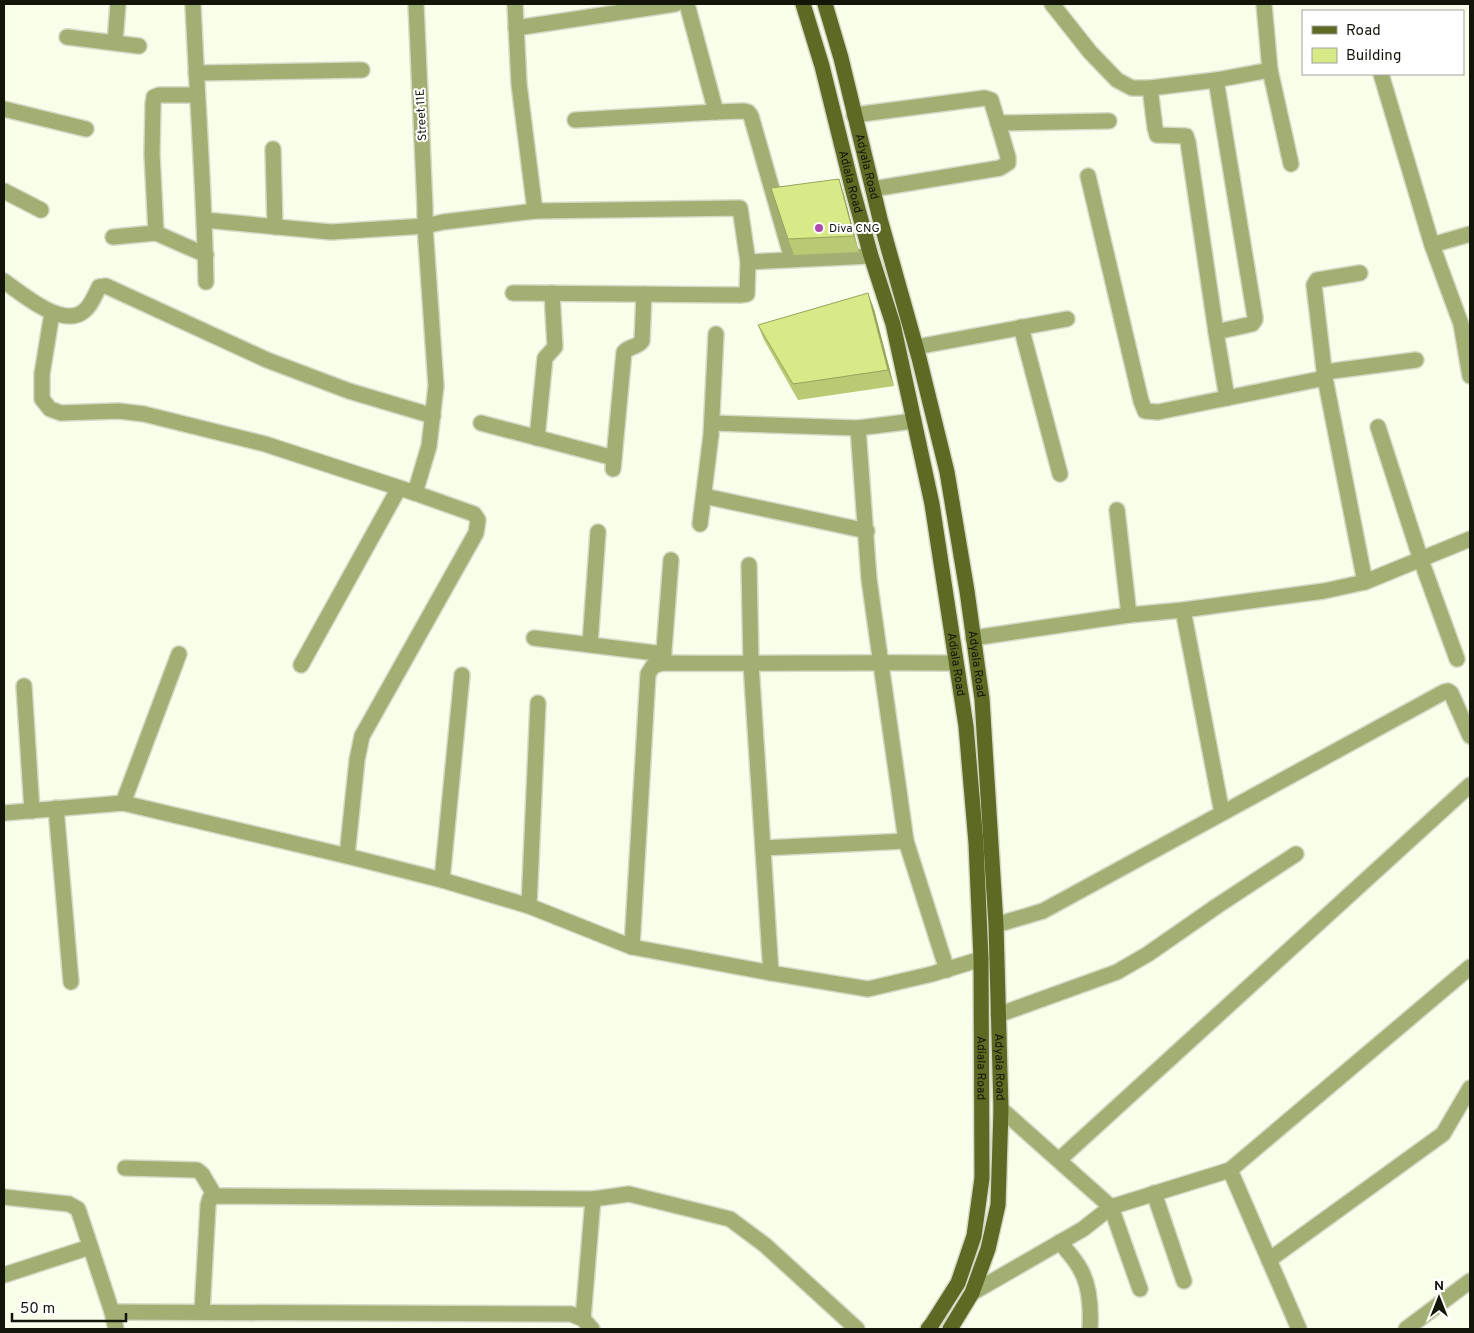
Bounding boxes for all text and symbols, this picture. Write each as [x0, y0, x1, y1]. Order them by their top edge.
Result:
legend [1302, 10, 1464, 75]
text: Road [1346, 22, 1381, 41]
text: Building [1346, 47, 1401, 66]
street label: Street 11E [413, 89, 431, 141]
street label: Adyala Road [851, 132, 882, 201]
street label: Adiala Road [834, 149, 866, 215]
place label: Diva CNG [829, 221, 880, 237]
marker: Diva CNG [813, 222, 825, 234]
street label: Adyala Road [964, 630, 989, 698]
street label: Adiala Road [943, 632, 968, 698]
street label: Adyala Road [990, 1033, 1008, 1101]
street label: Adiala Road [972, 1036, 989, 1100]
north arrow [1414, 1273, 1464, 1323]
text: N [1434, 1278, 1444, 1295]
scale bar [12, 1290, 126, 1322]
text: 50 m [20, 1300, 55, 1319]

